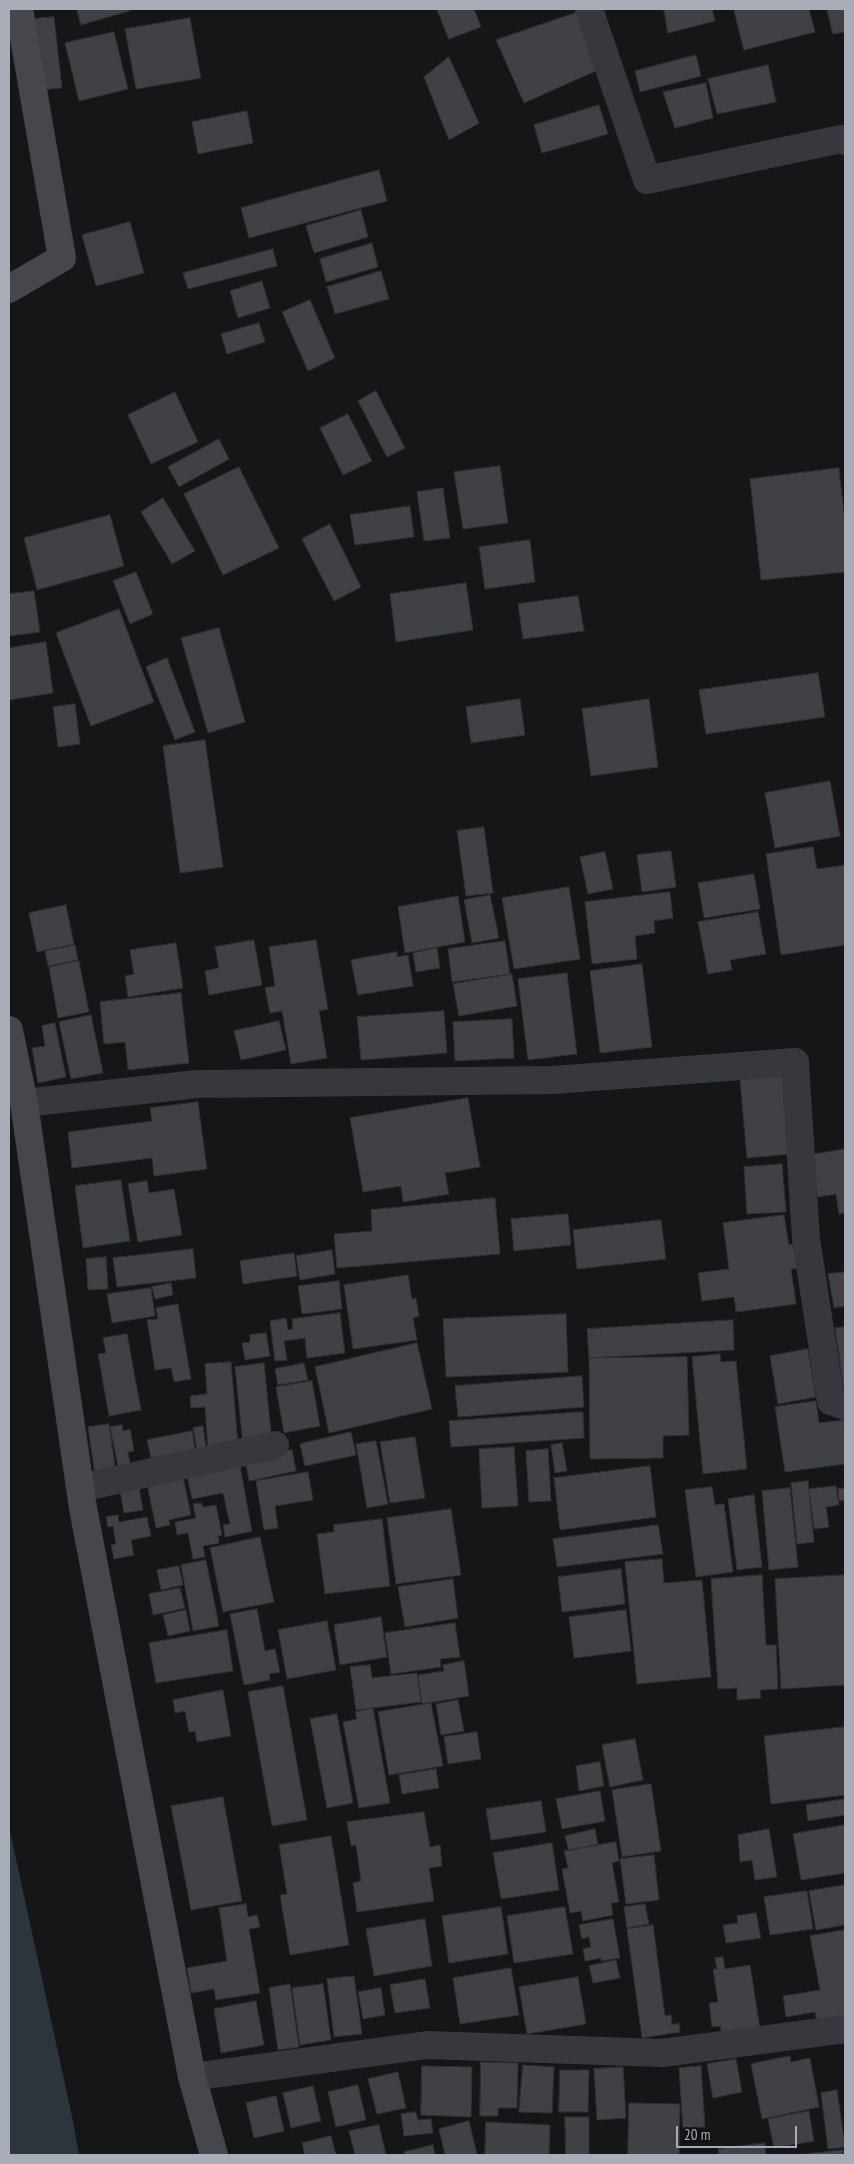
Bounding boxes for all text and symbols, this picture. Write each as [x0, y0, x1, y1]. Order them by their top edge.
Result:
scale bar [679, 2116, 800, 2148]
text: 20 m [684, 2125, 710, 2144]

